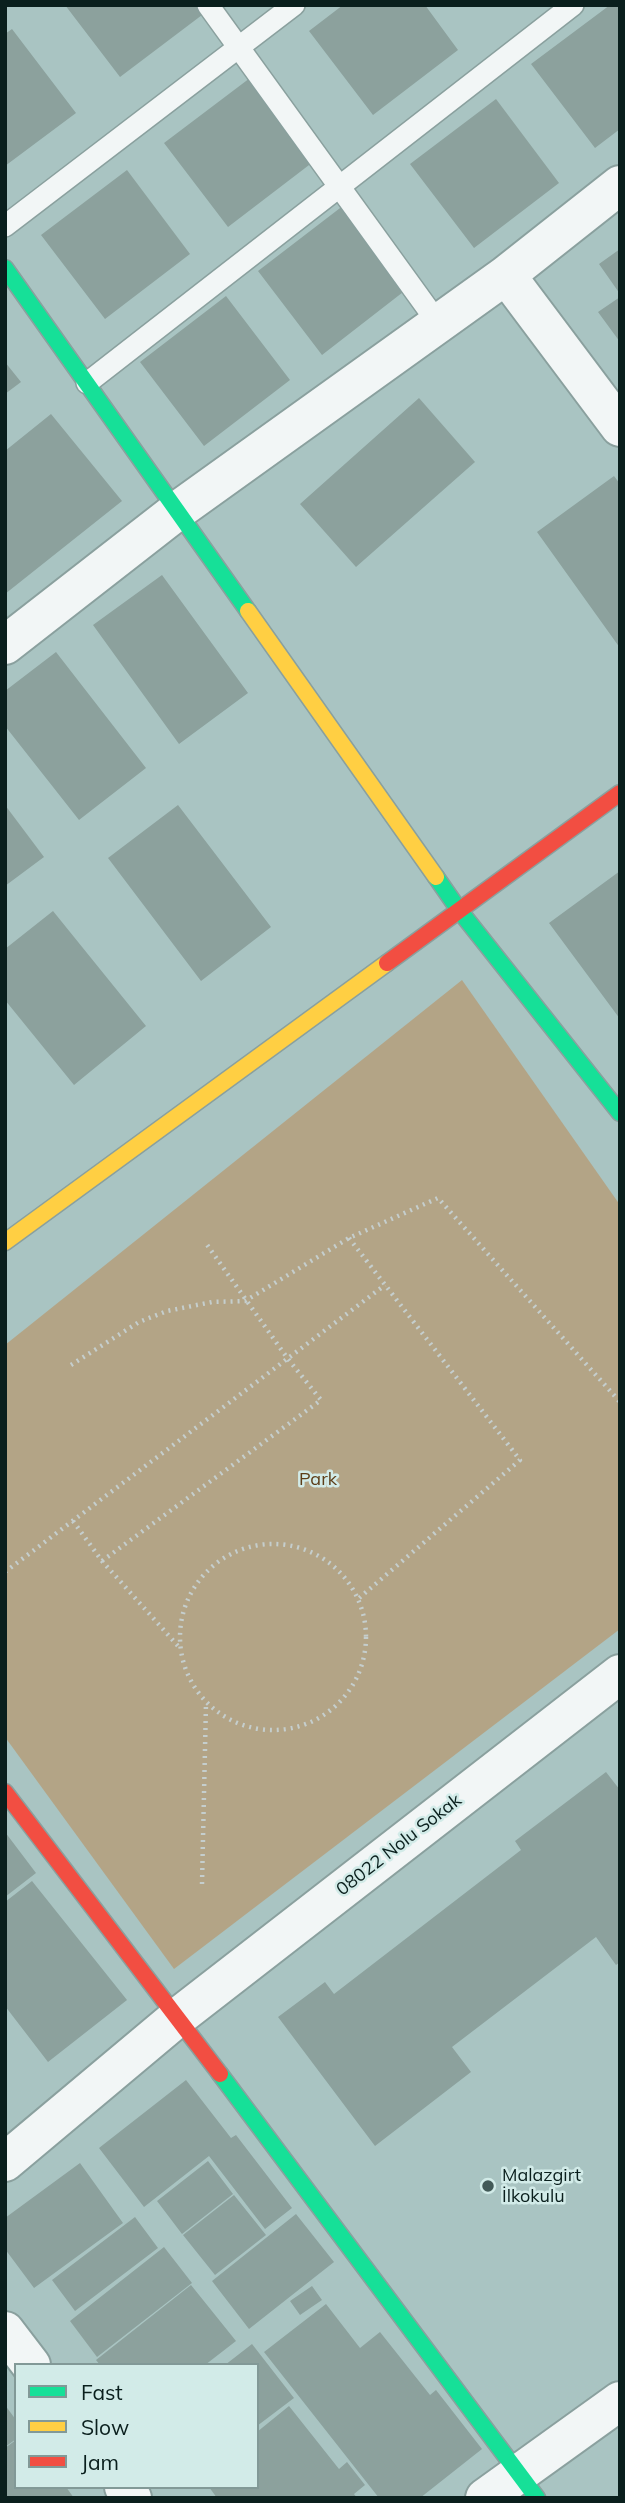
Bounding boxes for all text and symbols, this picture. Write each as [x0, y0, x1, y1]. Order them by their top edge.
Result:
park label: Park [299, 1469, 337, 1491]
street label: 08022 Nolu Sokak [332, 1790, 466, 1900]
place label: Malazgirt İlkokulu [502, 2165, 581, 2208]
marker: Malazgirt İlkokulu [480, 2178, 496, 2194]
legend [14, 2363, 259, 2489]
text: Fast [81, 2379, 123, 2405]
text: Slow [81, 2414, 129, 2440]
text: Jam [81, 2449, 119, 2475]

